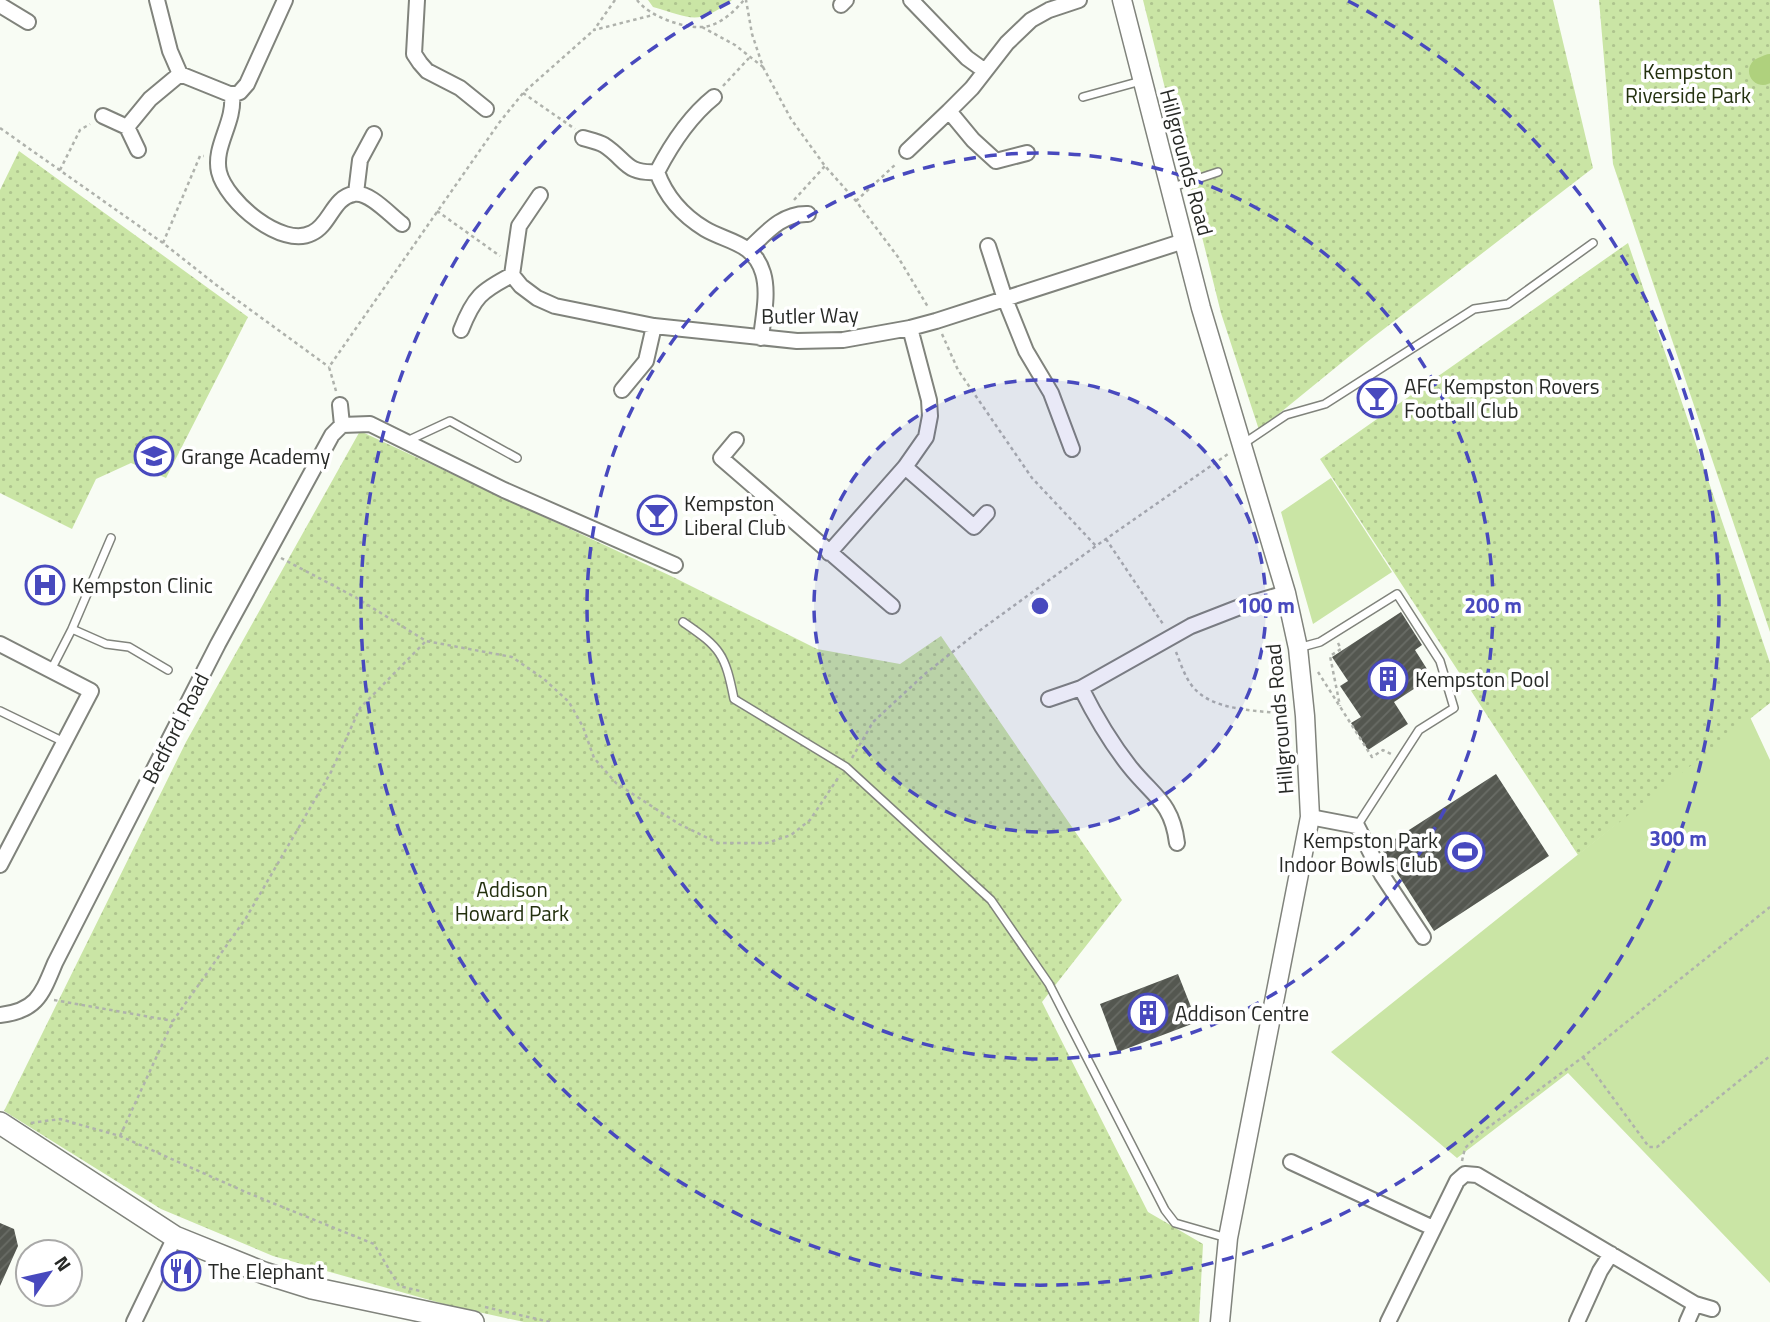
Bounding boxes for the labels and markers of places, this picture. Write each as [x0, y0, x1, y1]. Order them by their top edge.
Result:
place label: AFC Kempston Rovers Football Club [1404, 370, 1600, 426]
bar icon: AFC Kempston Rovers Football Club [1356, 377, 1398, 419]
school or university icon: Grange Academy [133, 435, 175, 477]
place label: Grange Academy [181, 440, 330, 472]
place label: Kempston Liberal Club [684, 487, 786, 543]
bar icon: Kempston Liberal Club [636, 494, 678, 536]
hospital icon: Kempston Clinic [24, 564, 66, 606]
place label: Kempston Clinic [72, 569, 213, 601]
centre of rings [1028, 594, 1052, 618]
building icon: Kempston Pool [1367, 658, 1409, 700]
place label: Kempston Pool [1415, 663, 1549, 695]
place label: Kempston Park Indoor Bowls Club [1279, 824, 1438, 880]
sports icon: Kempston Park Indoor Bowls Club [1444, 831, 1486, 873]
building icon: Addison Centre [1127, 992, 1169, 1034]
place label: Addison Centre [1175, 997, 1309, 1029]
restaurant icon: The Elephant [160, 1250, 202, 1292]
place label: The Elephant [208, 1255, 325, 1287]

